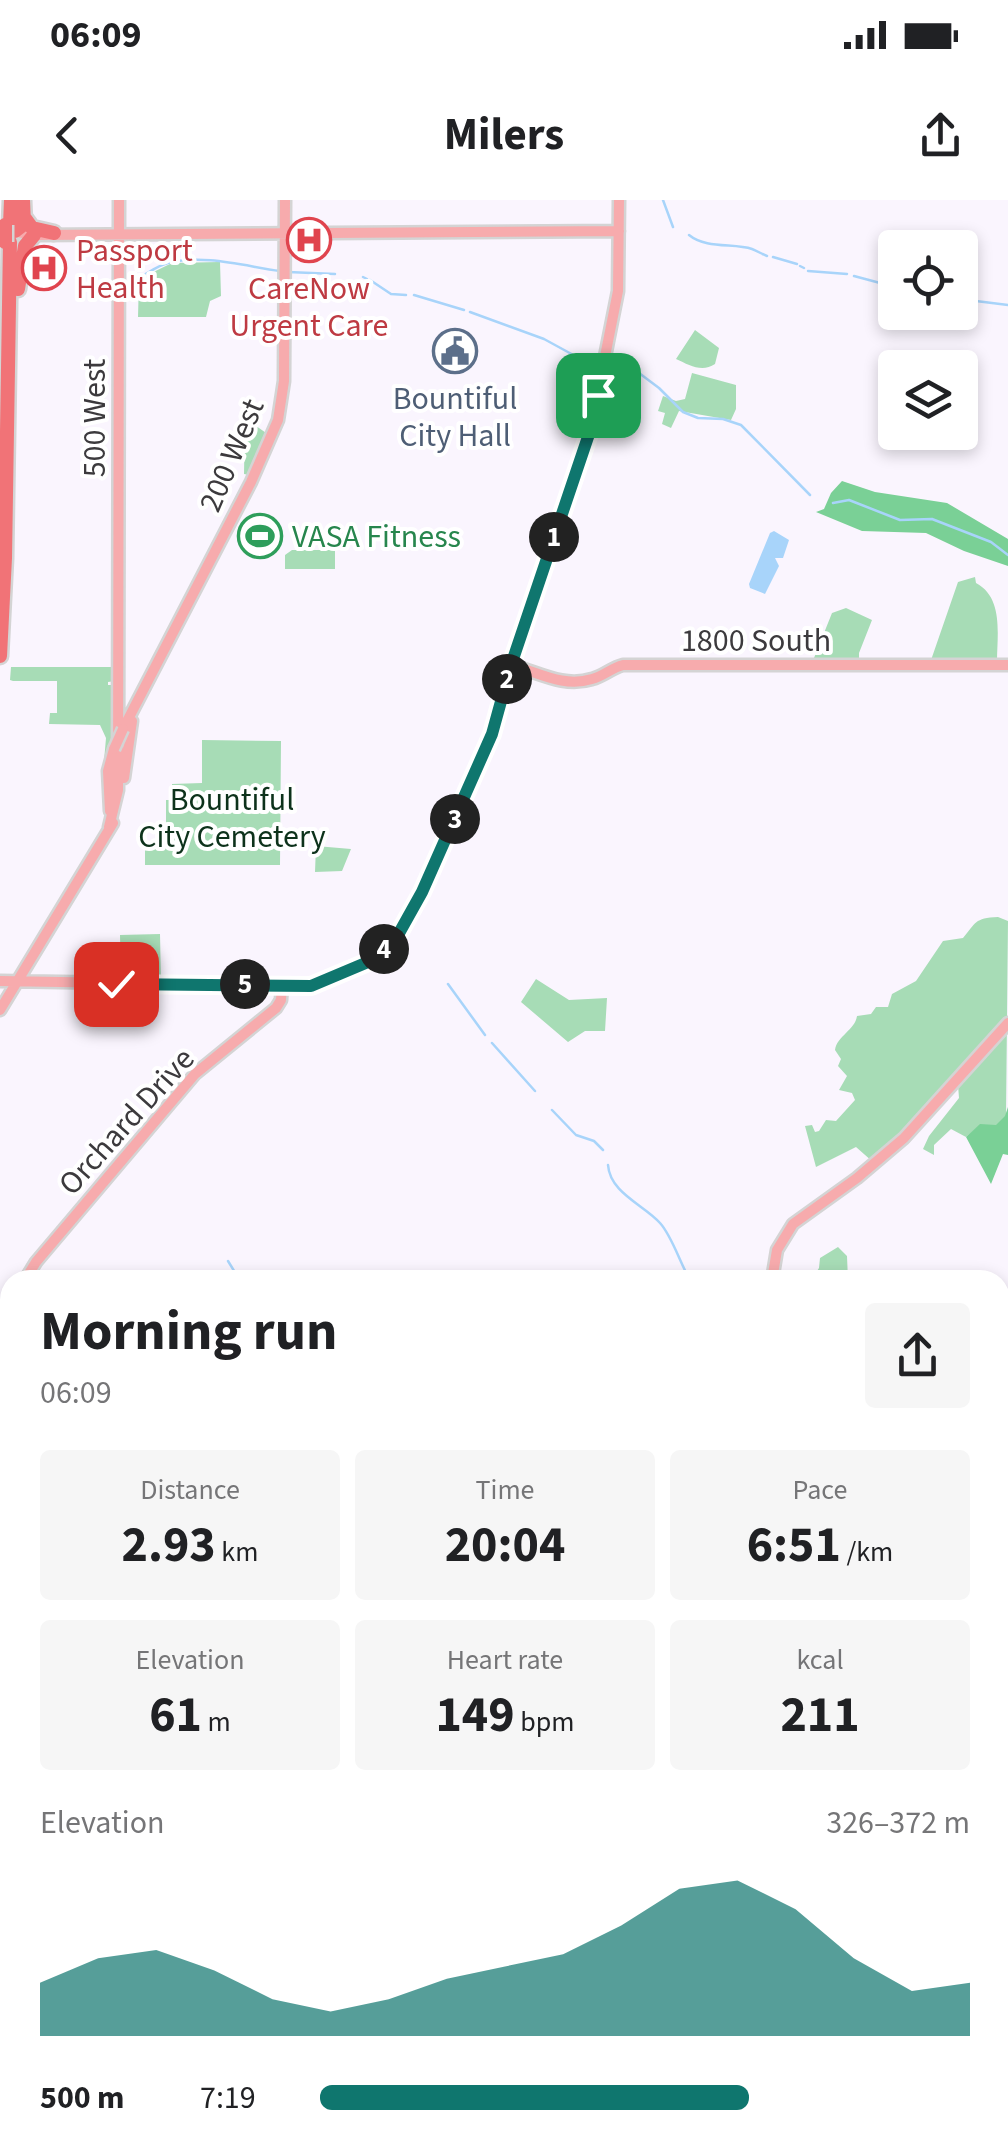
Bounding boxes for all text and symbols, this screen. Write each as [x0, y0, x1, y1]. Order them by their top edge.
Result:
text: 06:09 [50, 8, 142, 62]
text: Milers [444, 103, 564, 167]
icon: back [40, 108, 95, 163]
icon: share [913, 108, 968, 163]
hospital icon: CareNow Urgent Care [286, 217, 332, 263]
place label: Passport Health [76, 228, 193, 311]
map controls [878, 230, 978, 450]
button: locate [878, 230, 978, 330]
hospital icon: Passport Health [21, 245, 67, 291]
place label: CareNow Urgent Care [230, 266, 388, 349]
public building icon: Bountiful City Hall [432, 328, 478, 374]
button: layers [878, 350, 978, 450]
pin [556, 353, 641, 438]
street label: 500 West [72, 358, 118, 477]
icon: arrive [571, 368, 626, 423]
place label: Bountiful City Hall [393, 376, 517, 459]
street label: 200 West [188, 392, 276, 519]
pin: 1 [529, 512, 579, 562]
sports icon: VASA Fitness [237, 513, 283, 559]
place label: VASA Fitness [292, 514, 461, 560]
text: 1 [547, 517, 561, 557]
street label: 1800 South [681, 618, 831, 664]
pin: 2 [482, 654, 532, 704]
text: 2 [500, 659, 514, 699]
park label: Bountiful City Cemetery [138, 777, 326, 860]
pin: 3 [430, 794, 480, 844]
text: 3 [448, 799, 462, 839]
pin: 4 [359, 924, 409, 974]
text: 4 [377, 929, 391, 969]
pin [74, 942, 159, 1027]
icon: check [89, 957, 144, 1012]
pin: 5 [220, 959, 270, 1009]
text: 5 [238, 964, 252, 1004]
street label: Orchard Drive [48, 1038, 206, 1206]
text: Morning run [40, 1293, 337, 1371]
button: share [865, 1303, 970, 1408]
text: 06:09 [40, 1370, 112, 1416]
text: Distance [140, 1470, 240, 1510]
text: Time [476, 1470, 535, 1510]
text: Pace [793, 1470, 847, 1510]
text: 2.93 [122, 1510, 216, 1581]
text: 20:04 [445, 1510, 565, 1581]
text: 6:51 [747, 1510, 841, 1581]
text: km [216, 1532, 258, 1572]
text: /km [841, 1532, 893, 1572]
text: Elevation [135, 1640, 245, 1680]
text: Heart rate [447, 1640, 563, 1680]
text: kcal [796, 1640, 844, 1680]
text: 61 [149, 1680, 202, 1751]
text: 149 [435, 1680, 515, 1751]
text: 211 [780, 1680, 860, 1751]
text: m [202, 1702, 231, 1742]
text: bpm [515, 1702, 575, 1742]
text: Elevation [40, 1800, 165, 1846]
text: 326–372 m [826, 1800, 970, 1846]
text: 500 m [40, 2075, 125, 2121]
text: 7:19 [200, 2075, 256, 2121]

